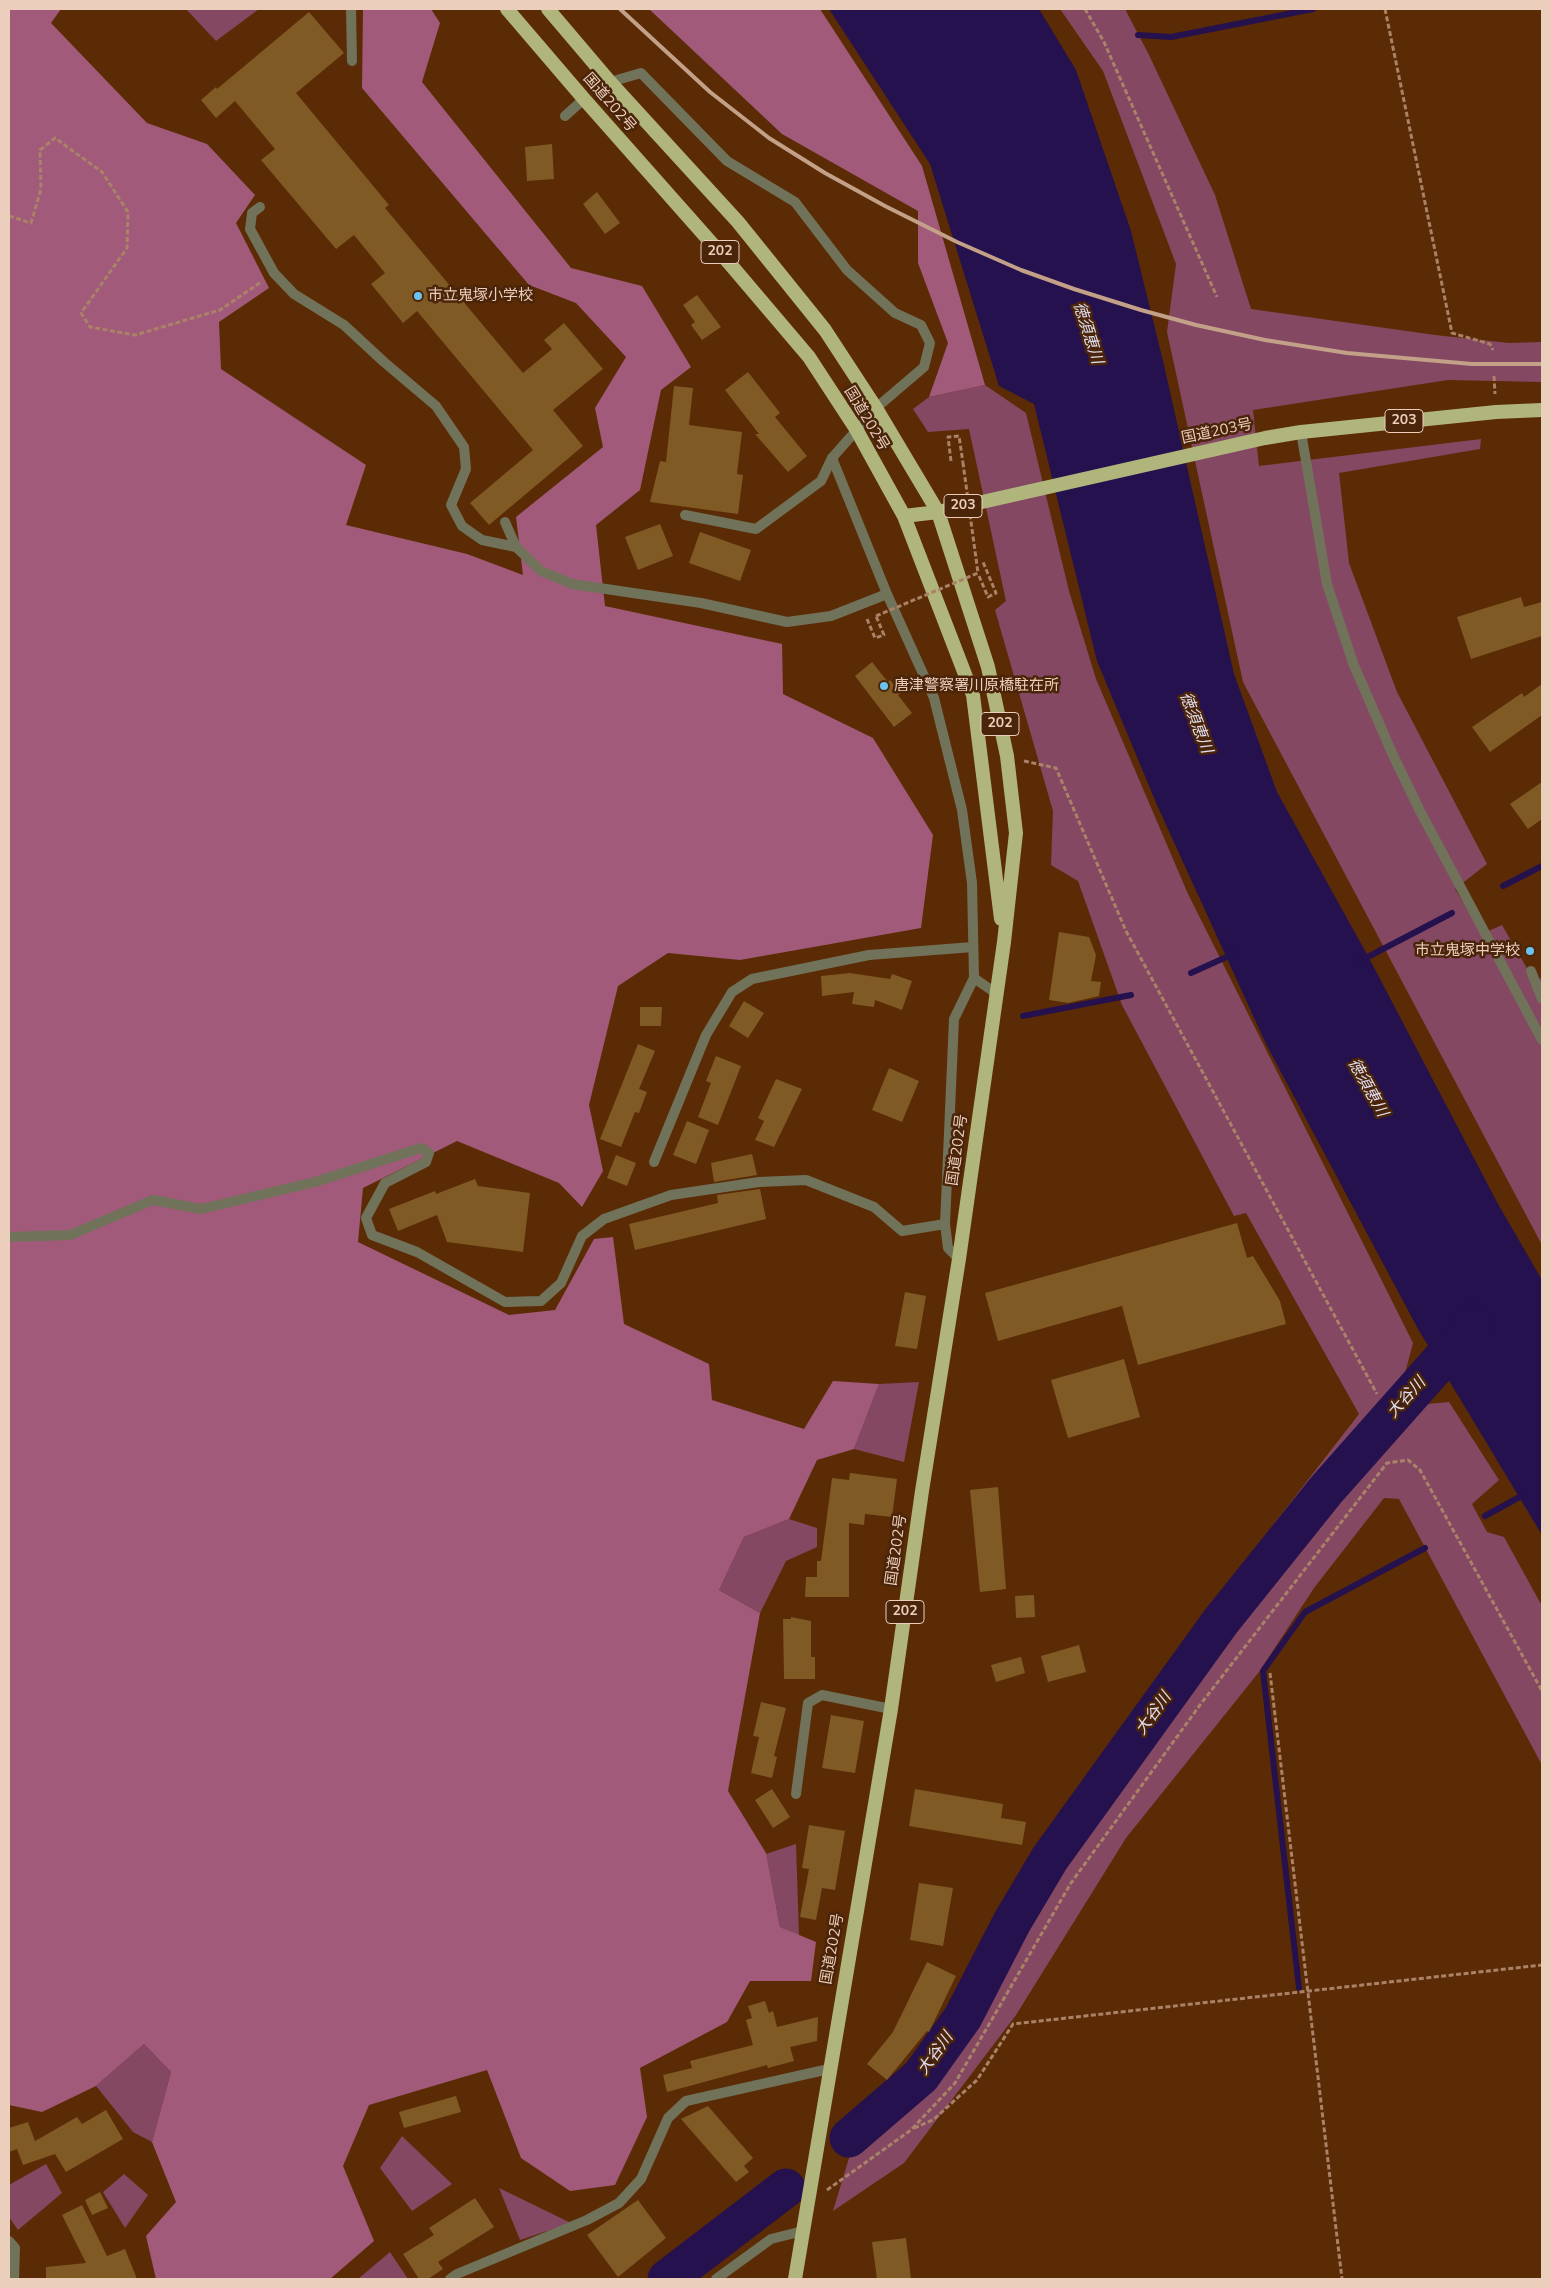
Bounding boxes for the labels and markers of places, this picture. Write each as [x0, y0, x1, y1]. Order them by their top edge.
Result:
place label: 市立鬼塚小学校 [428, 287, 533, 305]
marker: 市立鬼塚小学校 [412, 290, 424, 302]
place label: 唐津警察署川原橋駐在所 [894, 677, 1059, 695]
marker: 唐津警察署川原橋駐在所 [878, 680, 890, 692]
place label: 市立鬼塚中学校 [1415, 942, 1520, 960]
marker: 市立鬼塚中学校 [1524, 945, 1536, 957]

